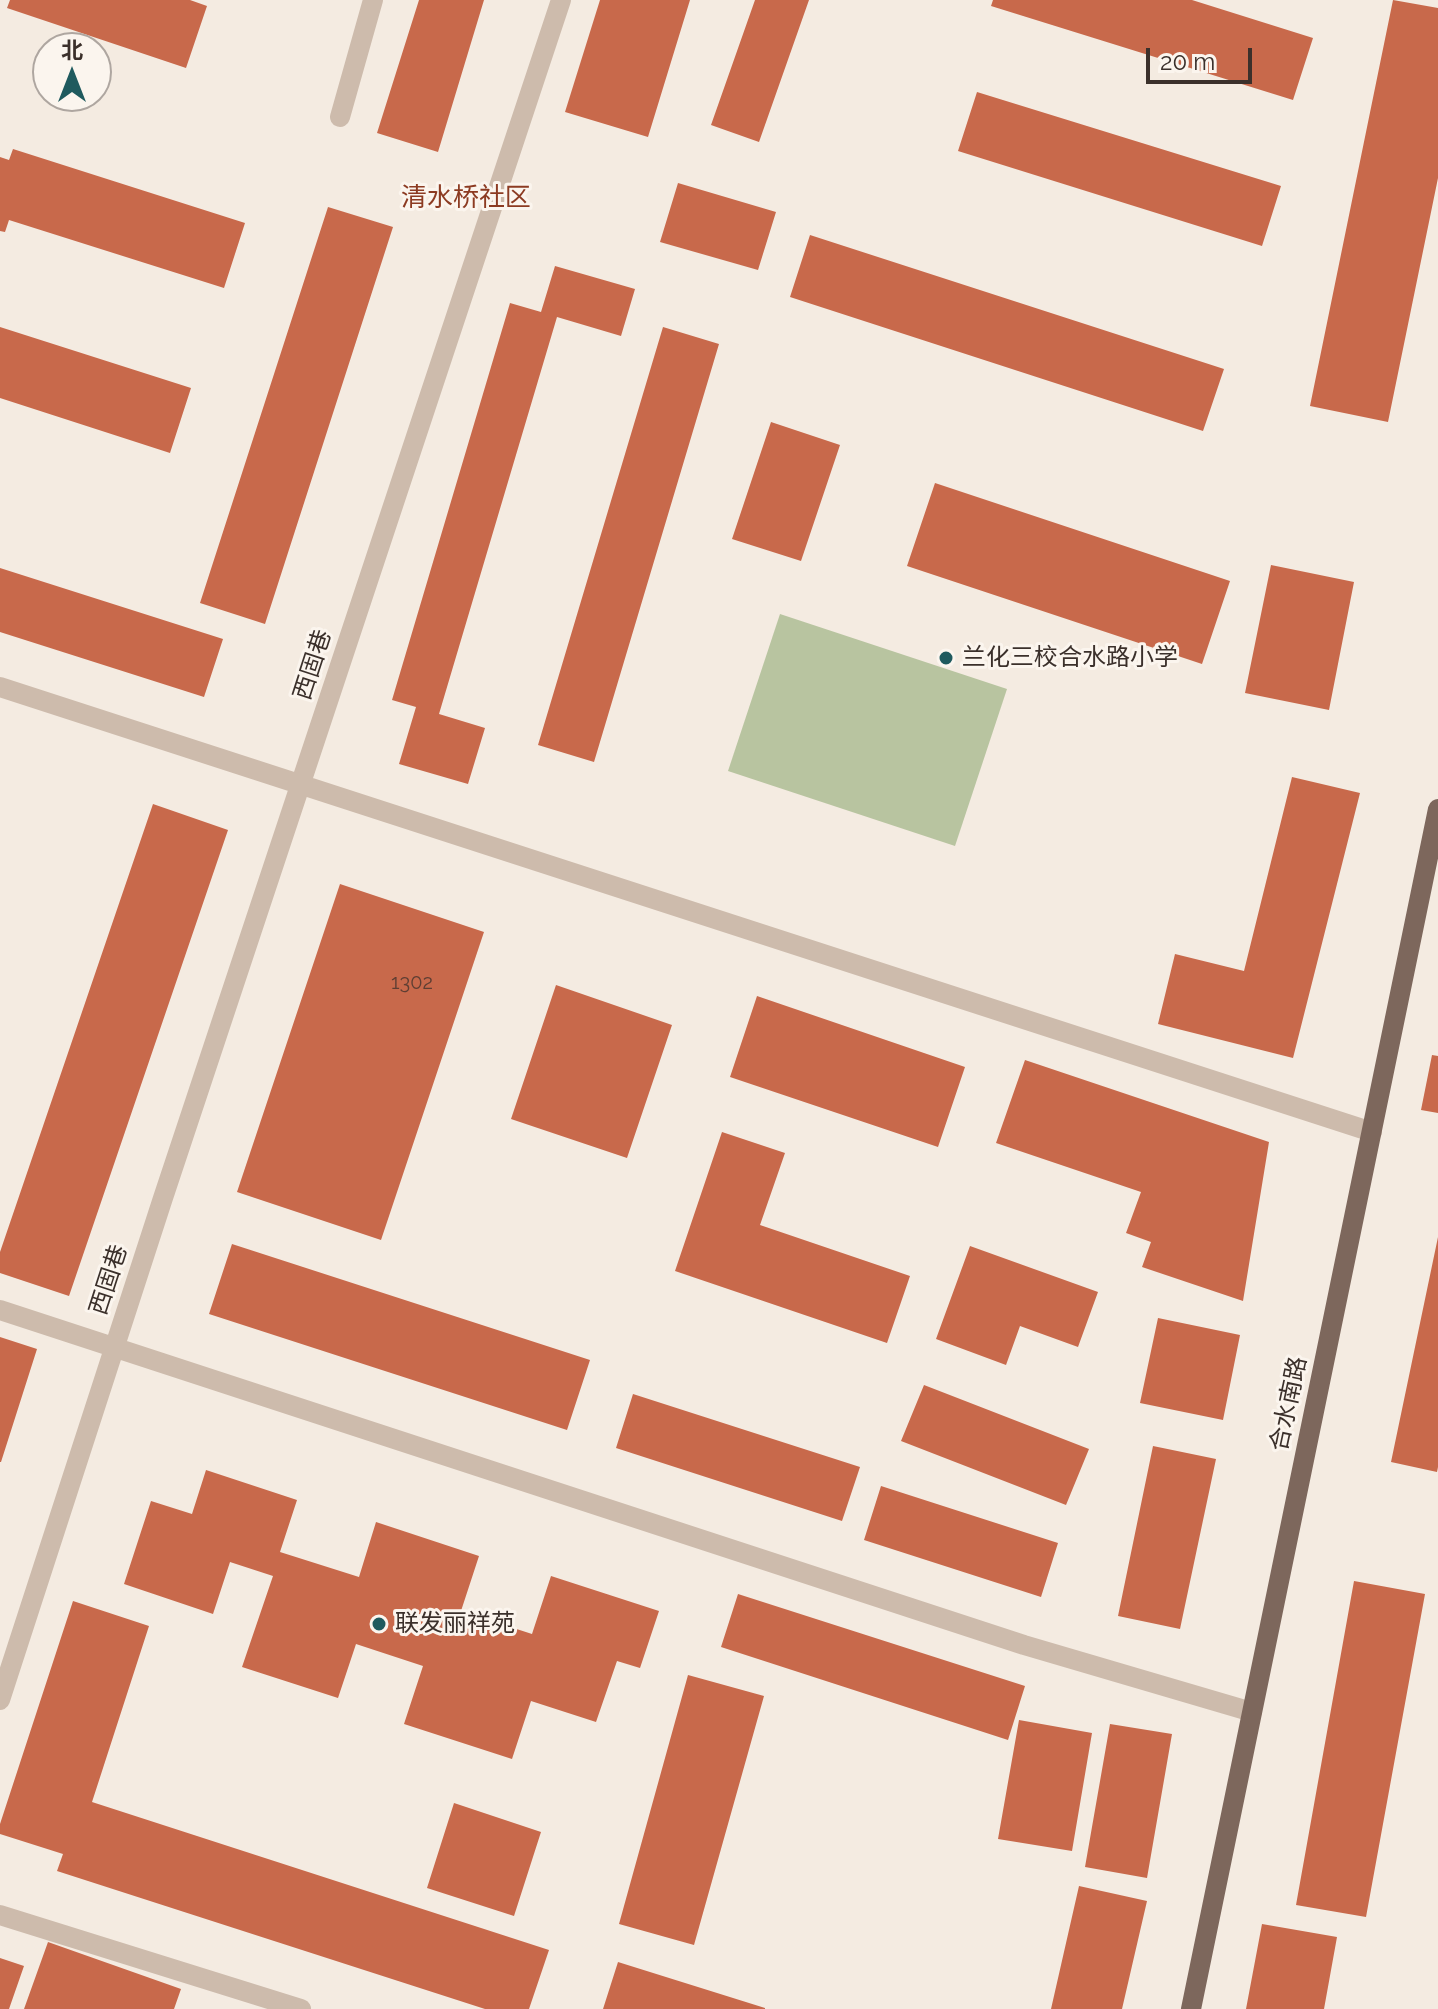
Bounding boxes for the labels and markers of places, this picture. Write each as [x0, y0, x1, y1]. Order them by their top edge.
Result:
place label: 兰化三校合水路小学 [962, 644, 1178, 672]
marker: 兰化三校合水路小学 [937, 649, 955, 667]
place label: 联发丽祥苑 [395, 1610, 515, 1638]
marker: 联发丽祥苑 [370, 1615, 388, 1633]

